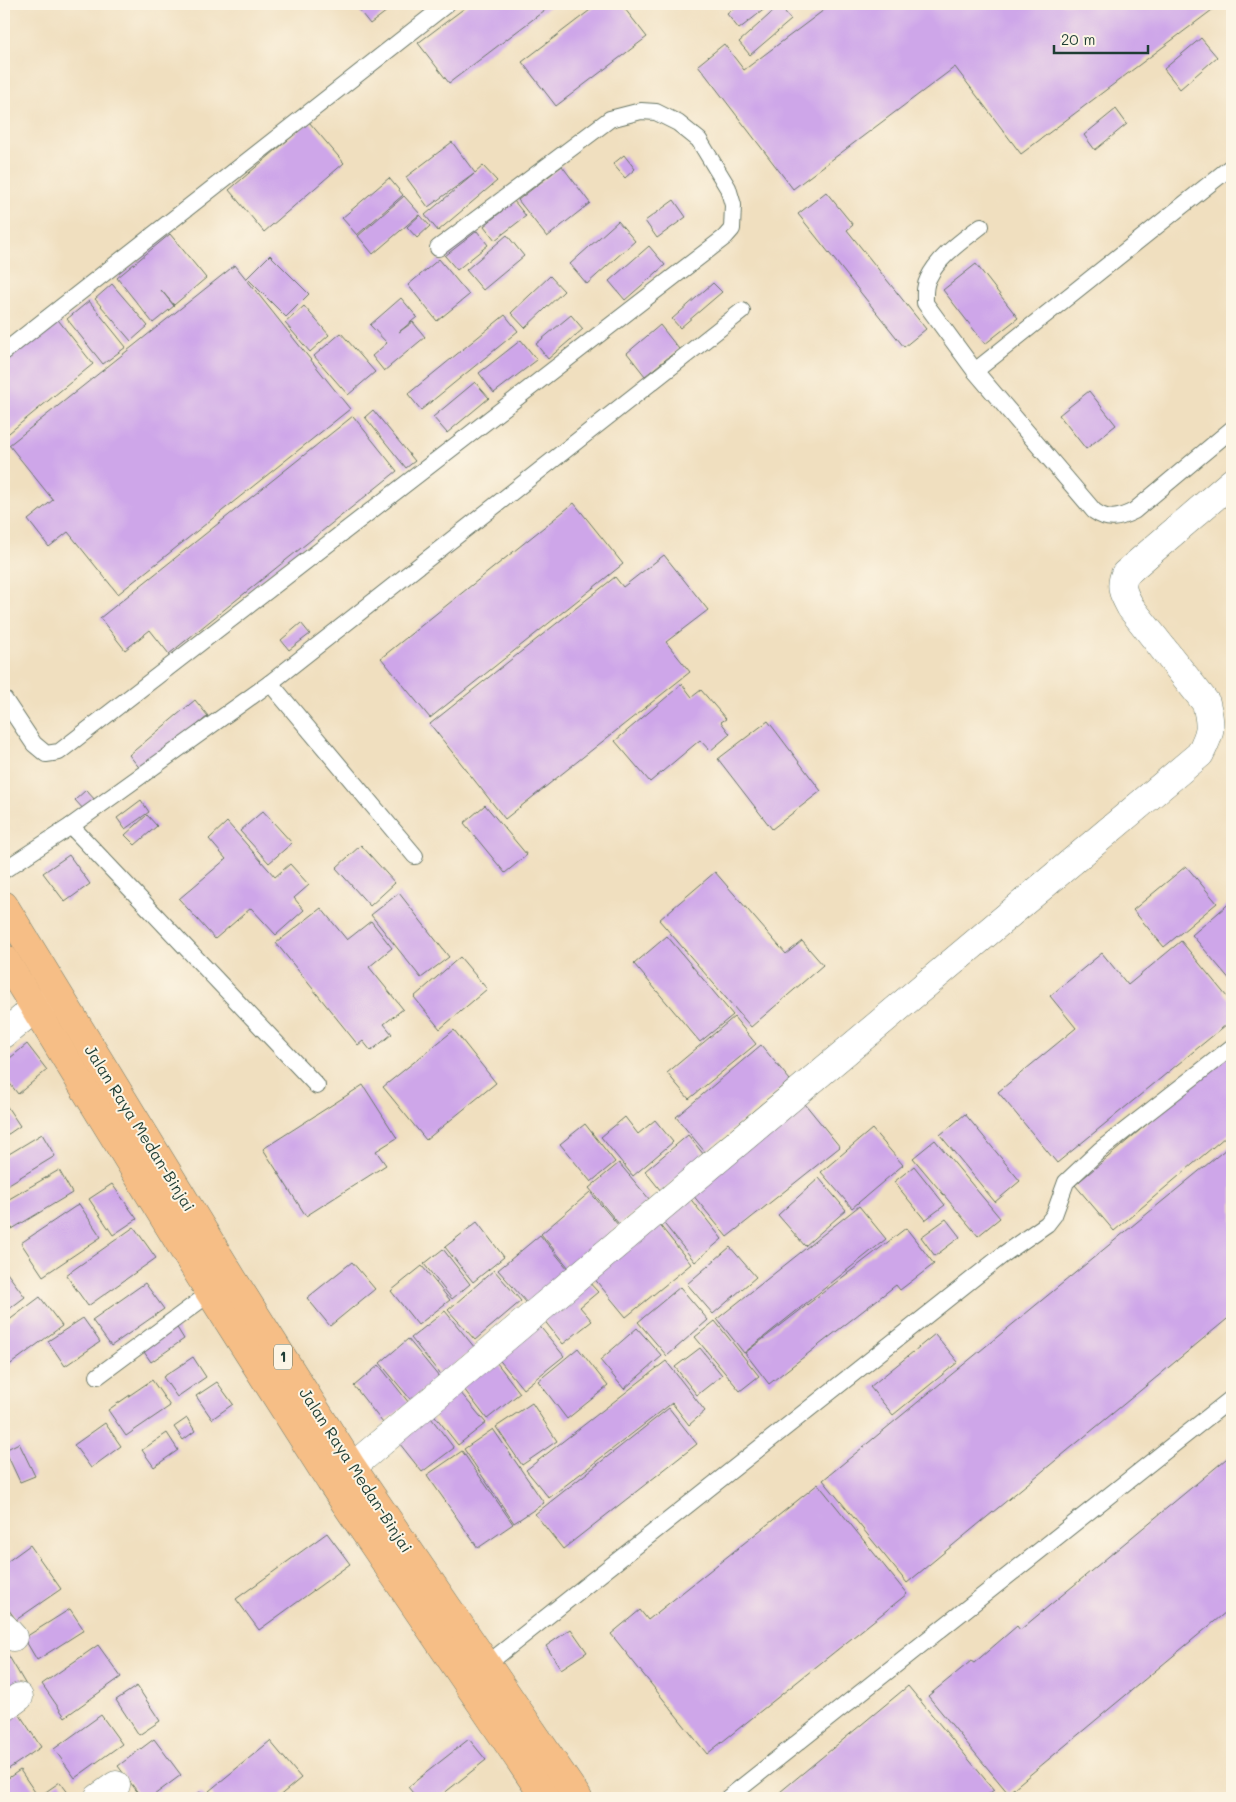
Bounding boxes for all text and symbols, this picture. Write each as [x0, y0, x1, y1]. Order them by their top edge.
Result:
scale bar [1054, 22, 1147, 54]
text: 20 m [1061, 29, 1095, 49]
street label: Jalan Raya Medan-Binjai [80, 1040, 200, 1215]
road number: 1 [274, 1344, 292, 1370]
street label: Jalan Raya Medan-Binjai [295, 1383, 418, 1556]

